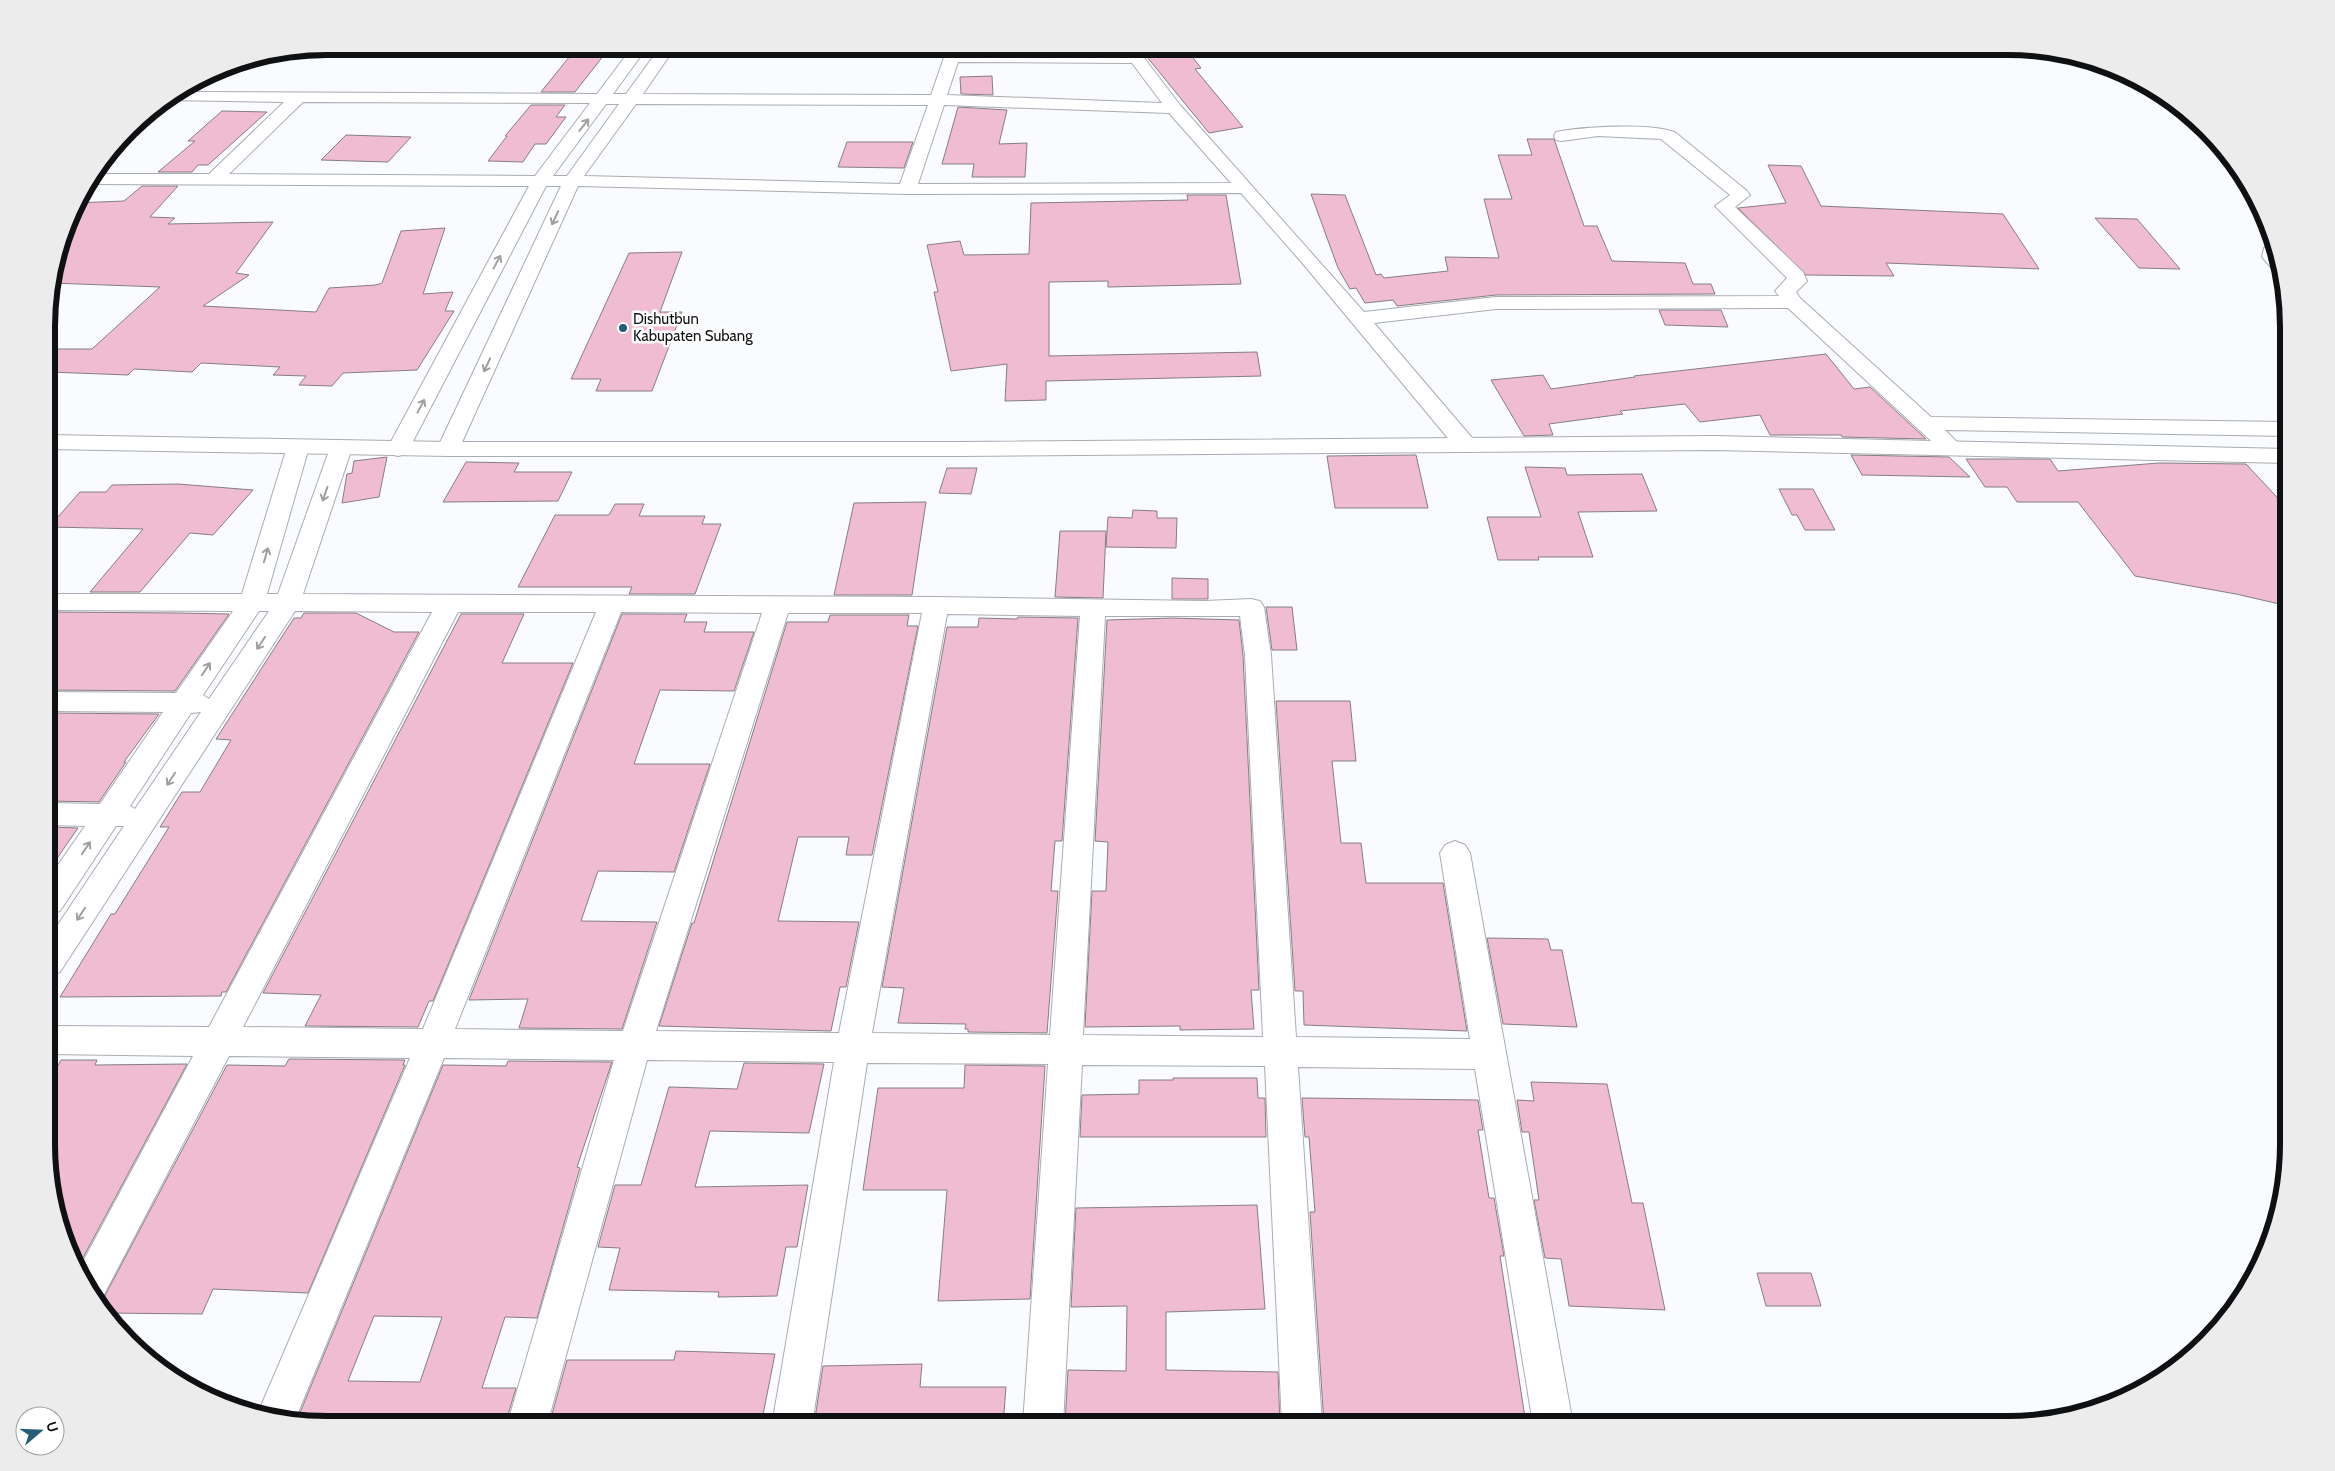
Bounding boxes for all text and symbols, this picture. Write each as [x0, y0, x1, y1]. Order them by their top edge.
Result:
one-way arrow [578, 119, 589, 132]
one-way arrow [550, 210, 560, 225]
one-way arrow [493, 255, 502, 270]
place label: Dishutbun Kabupaten Subang [633, 310, 753, 345]
marker: Dishutbun Kabupaten Subang [617, 322, 629, 334]
one-way arrow [482, 357, 491, 372]
one-way arrow [416, 398, 426, 413]
one-way arrow [320, 486, 329, 502]
one-way arrow [261, 548, 271, 564]
one-way arrow [256, 636, 266, 650]
one-way arrow [201, 663, 211, 677]
one-way arrow [166, 771, 176, 785]
one-way arrow [81, 841, 91, 855]
one-way arrow [76, 907, 86, 921]
north arrow [15, 1406, 65, 1456]
text: U [42, 1419, 62, 1434]

